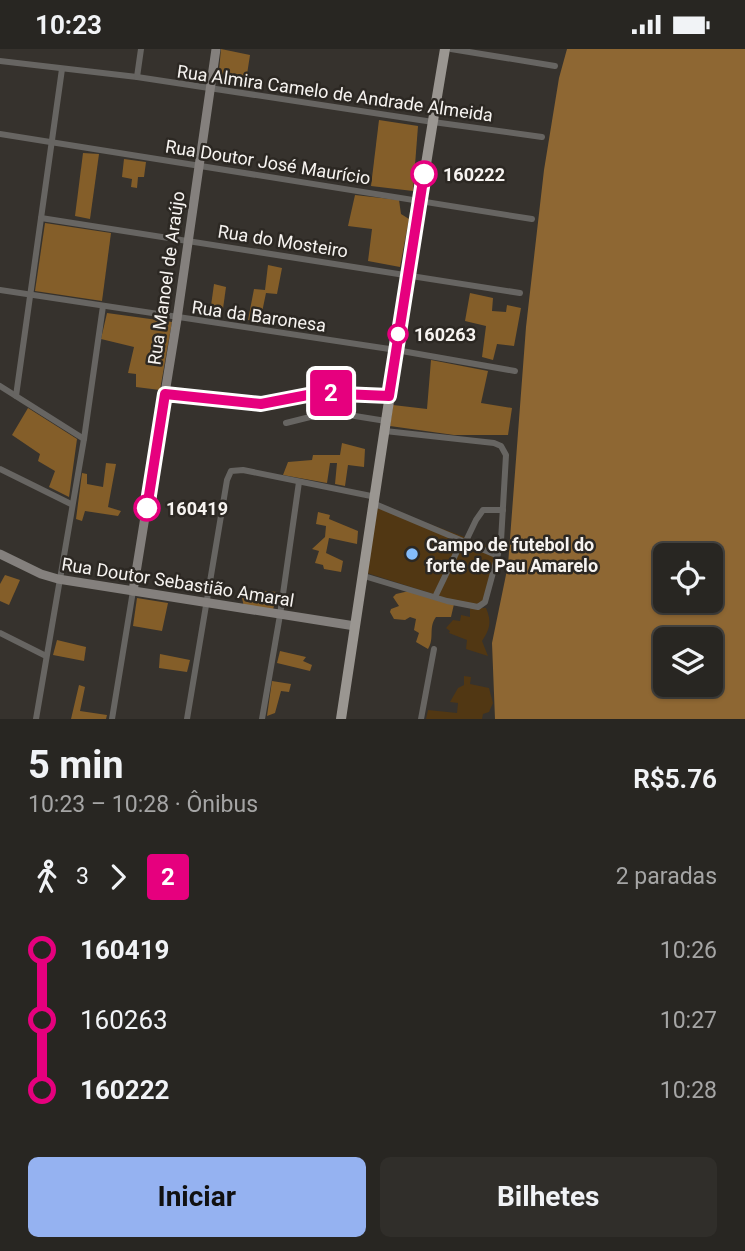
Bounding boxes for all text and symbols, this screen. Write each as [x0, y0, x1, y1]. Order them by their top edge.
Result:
text: 10:23 [35, 10, 102, 40]
street label: Rua Almira Camelo de Andrade Almeida [176, 60, 494, 126]
street label: Rua Doutor José Maurício [164, 135, 372, 189]
marker: 160222 [411, 161, 437, 187]
place label: 160222 [443, 164, 505, 185]
street label: Rua Manoel de Araújo [143, 190, 189, 366]
street label: Rua do Mosteiro [216, 220, 350, 262]
street label: Rua da Baronesa [190, 296, 328, 336]
marker: 160263 [388, 324, 408, 344]
place label: 160263 [414, 324, 476, 345]
line badge: 2 [308, 370, 354, 416]
text: 2 [324, 379, 338, 407]
marker: 160419 [134, 495, 160, 521]
place label: 160419 [166, 498, 228, 519]
place label: Campo de futebol do forte de Pau Amarelo [426, 534, 598, 576]
map controls [653, 543, 723, 697]
button: locate [653, 543, 723, 613]
marker: Campo de futebol do forte de Pau Amarelo [404, 546, 420, 562]
street label: Rua Doutor Sebastião Amaral [60, 553, 296, 611]
button: layers [653, 627, 723, 697]
text: 5 min [28, 743, 124, 787]
text: R$5.76 [633, 764, 717, 794]
text: 10:23 – 10:28 · Ônibus [28, 791, 258, 818]
icon: walk [28, 858, 66, 896]
icon: forward [99, 858, 137, 896]
text: 3 [76, 863, 89, 890]
text: 2 [161, 863, 175, 891]
text: 2 paradas [616, 863, 717, 890]
text: 160419 [80, 935, 170, 965]
text: 10:26 [660, 937, 717, 964]
text: 160263 [80, 1005, 168, 1035]
text: 10:27 [660, 1007, 717, 1034]
text: 160222 [80, 1075, 170, 1105]
text: 10:28 [660, 1077, 717, 1104]
button: Iniciar [28, 1157, 366, 1237]
button: Bilhetes [380, 1157, 717, 1237]

